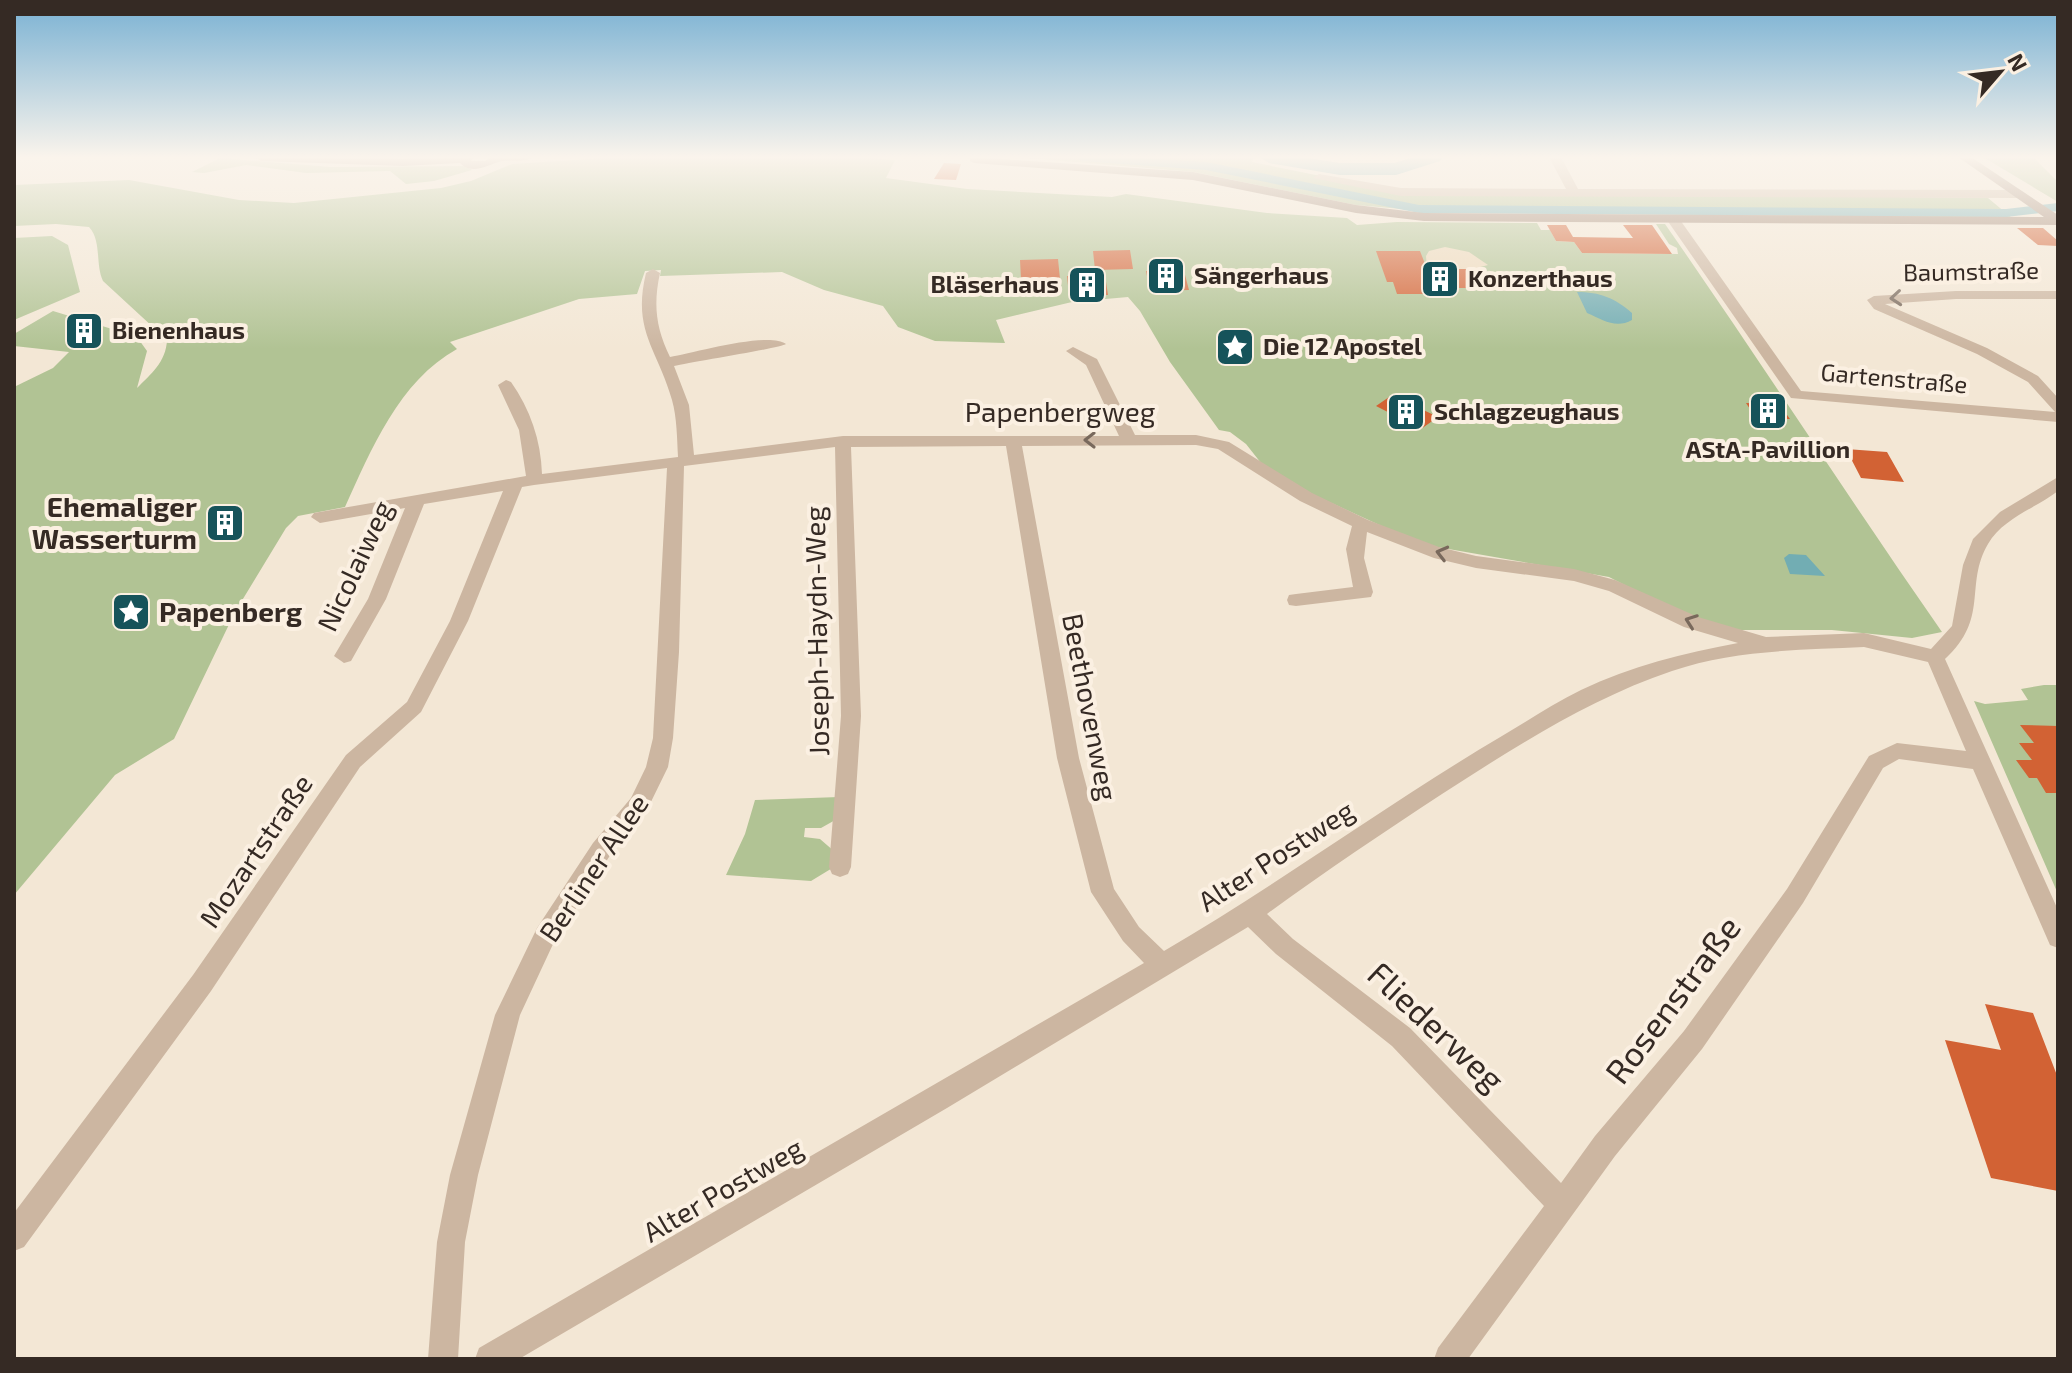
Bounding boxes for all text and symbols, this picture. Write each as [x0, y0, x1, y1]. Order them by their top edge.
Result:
north arrow [1960, 32, 2040, 112]
text: N [2003, 49, 2034, 75]
building icon: Sängerhaus [1145, 255, 1187, 297]
street label: Baumstraße [1903, 255, 2039, 286]
building icon: Konzerthaus [1419, 258, 1461, 300]
place label: Sängerhaus [1194, 260, 1329, 289]
place label: Konzerthaus [1468, 263, 1613, 292]
building icon: Bläserhaus [1066, 264, 1108, 306]
place label: Bläserhaus [930, 269, 1059, 298]
one-way arrow [1889, 289, 1902, 306]
building icon: Bienenhaus [63, 310, 105, 352]
place label: Bienenhaus [112, 315, 245, 344]
place icon: Die 12 Apostel [1214, 326, 1256, 368]
place label: Die 12 Apostel [1263, 331, 1422, 360]
street label: Gartenstraße [1820, 357, 1969, 398]
building icon: AStA-Pavillion [1747, 390, 1789, 432]
building icon: Schlagzeughaus [1385, 391, 1427, 433]
street label: Papenbergweg [965, 394, 1156, 428]
place label: Schlagzeughaus [1434, 396, 1620, 425]
one-way arrow [1083, 431, 1096, 449]
place label: AStA-Pavillion [1686, 434, 1850, 463]
place label: Ehemaliger Wasserturm [32, 489, 197, 555]
street label: Nicolaiweg [309, 494, 399, 636]
building icon: Ehemaliger Wasserturm [204, 502, 246, 544]
street label: Joseph-Haydn-Weg [797, 505, 835, 756]
one-way arrow [1436, 546, 1450, 563]
place icon: Papenberg [110, 591, 152, 633]
place label: Papenberg [159, 594, 302, 628]
street label: Beethovenweg [1056, 610, 1126, 804]
one-way arrow [1685, 615, 1699, 631]
street label: Mozartstraße [191, 767, 319, 933]
street label: Berliner Allee [531, 787, 655, 948]
street label: Alter Postweg [1191, 792, 1360, 918]
street label: Rosenstraße [1595, 907, 1748, 1091]
street label: Fliederweg [1360, 952, 1514, 1099]
street label: Alter Postweg [637, 1129, 809, 1249]

